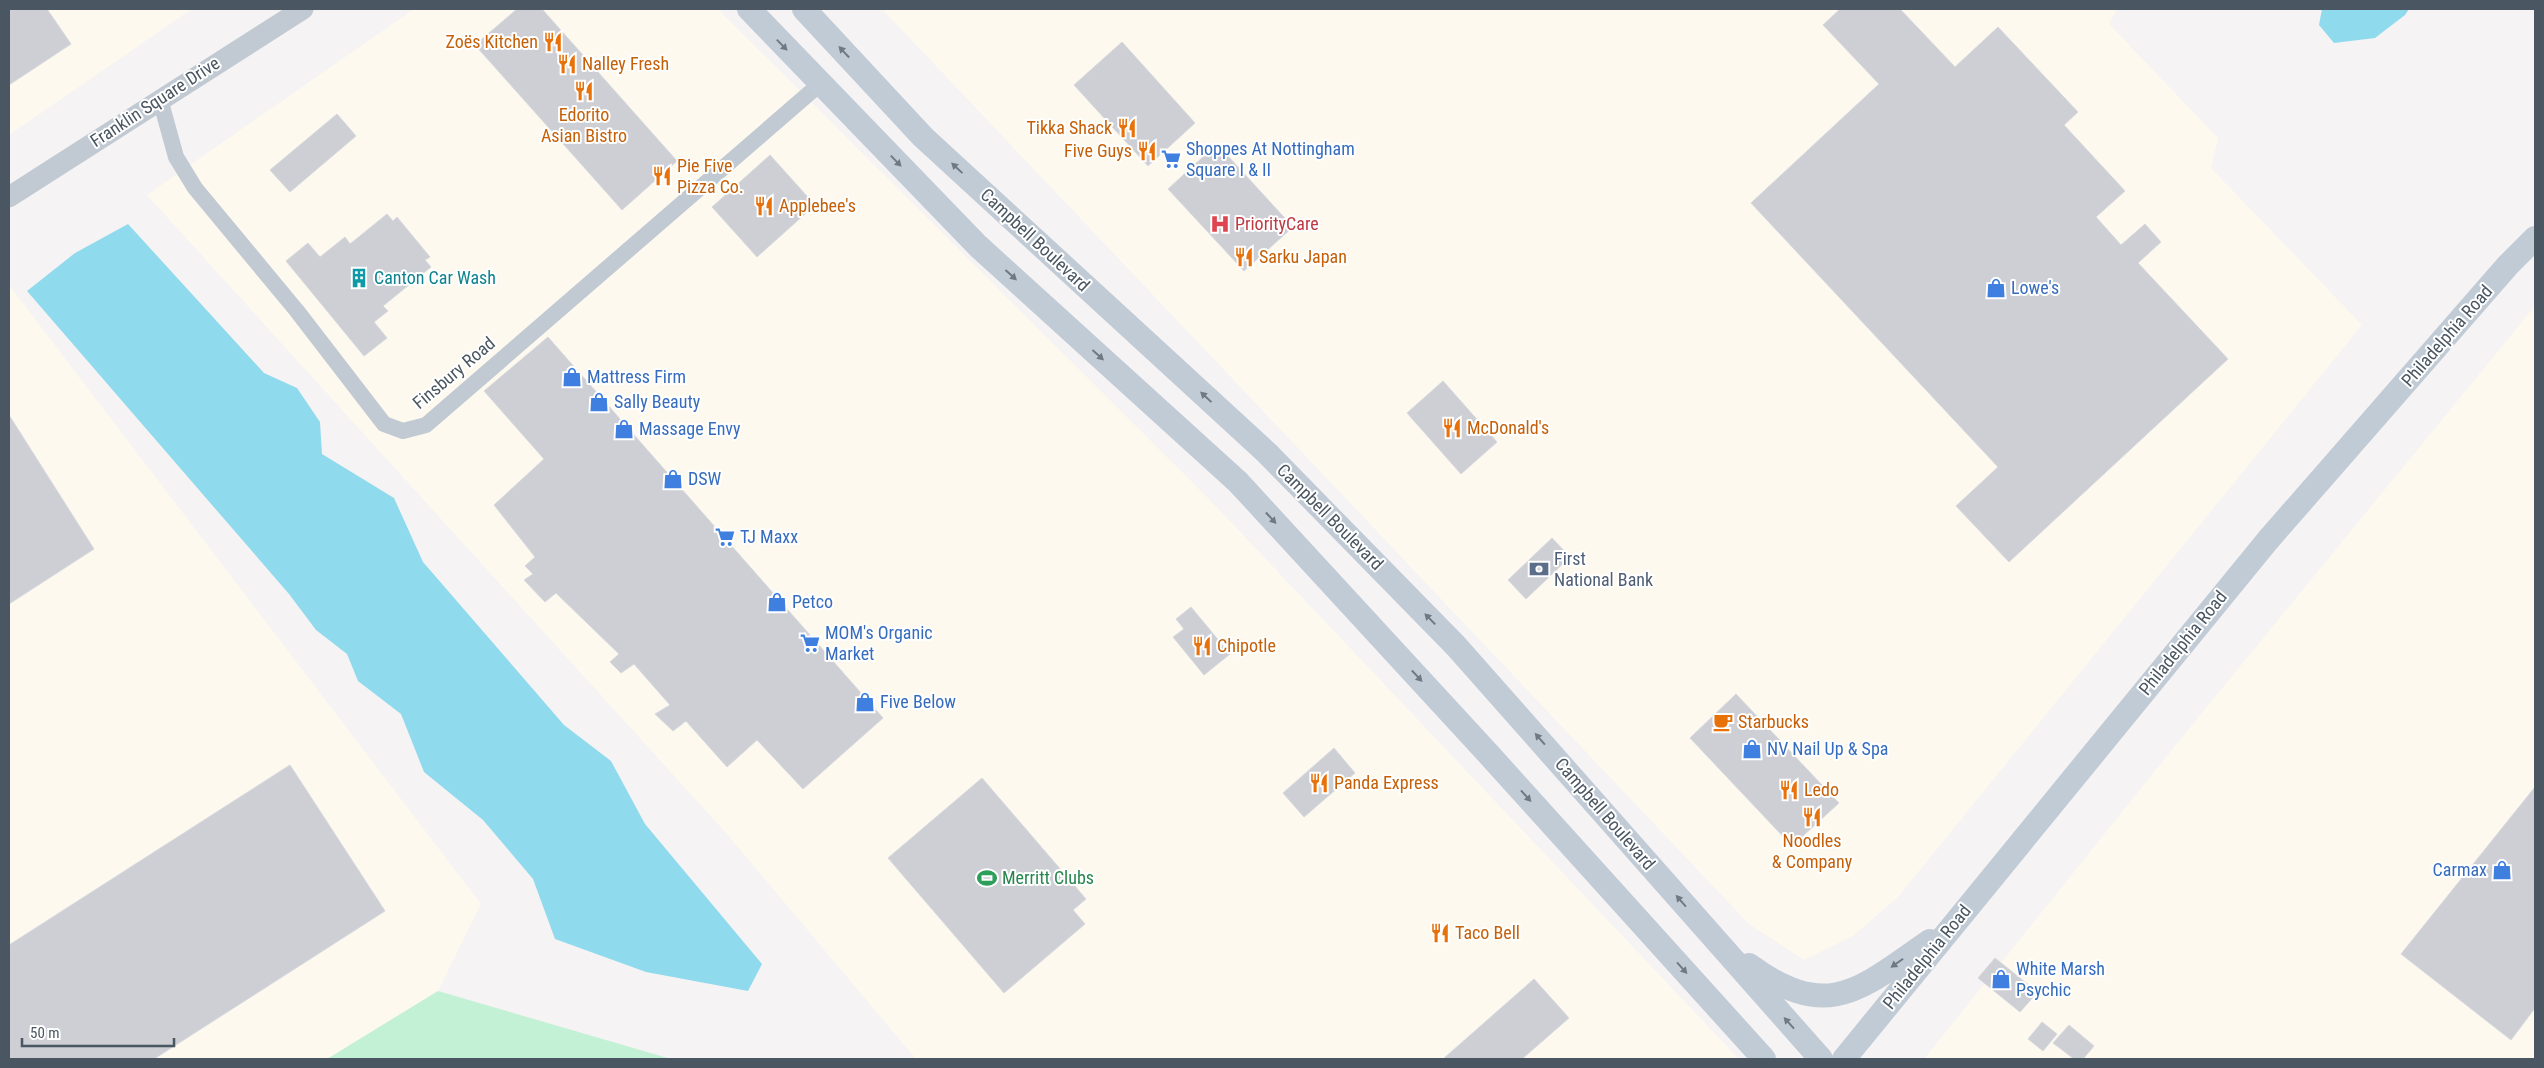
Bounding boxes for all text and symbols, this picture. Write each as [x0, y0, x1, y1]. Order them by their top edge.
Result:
place label: Zoës Kitchen [446, 31, 538, 52]
restaurant icon: Zoës Kitchen [542, 31, 564, 53]
one-way arrow [776, 38, 788, 50]
one-way arrow [838, 46, 850, 58]
street label: Franklin Square Drive [86, 52, 223, 151]
restaurant icon: Nalley Fresh [556, 53, 578, 75]
place label: Nalley Fresh [582, 53, 669, 74]
restaurant icon: Edorito Asian Bistro [573, 80, 595, 102]
place label: Edorito Asian Bistro [541, 104, 627, 146]
place label: Tikka Shack [1026, 117, 1112, 138]
restaurant icon: Tikka Shack [1116, 117, 1138, 139]
place label: Shoppes At Nottingham Square I & II [1186, 138, 1355, 180]
place label: Five Guys [1064, 140, 1132, 161]
restaurant icon: Five Guys [1136, 140, 1158, 162]
supermarket icon: Shoppes At Nottingham Square I & II [1160, 148, 1182, 170]
place label: Pie Five Pizza Co. [677, 155, 744, 197]
one-way arrow [890, 155, 902, 167]
one-way arrow [952, 162, 964, 174]
restaurant icon: Pie Five Pizza Co. [651, 165, 673, 187]
street label: Campbell Boulevard [976, 184, 1094, 296]
restaurant icon: Applebee's [753, 195, 775, 217]
place label: Applebee's [779, 195, 856, 216]
hospital icon: PriorityCare [1209, 213, 1231, 235]
place label: PriorityCare [1235, 213, 1319, 234]
restaurant icon: Sarku Japan [1233, 246, 1255, 268]
place label: Sarku Japan [1259, 246, 1347, 267]
building icon: Canton Car Wash [348, 267, 370, 289]
place label: Canton Car Wash [374, 267, 496, 288]
one-way arrow [1004, 270, 1017, 281]
shop icon: Lowe's [1985, 277, 2007, 299]
place label: Lowe's [2011, 277, 2059, 298]
street label: Philadelphia Road [2397, 281, 2496, 391]
street label: Finsbury Road [408, 332, 499, 413]
one-way arrow [1092, 349, 1104, 361]
shop icon: Mattress Firm [561, 366, 583, 388]
place label: Mattress Firm [587, 366, 686, 387]
shop icon: Sally Beauty [588, 391, 610, 413]
place label: Sally Beauty [614, 391, 701, 412]
one-way arrow [1200, 391, 1212, 403]
restaurant icon: McDonald's [1441, 417, 1463, 439]
place label: McDonald's [1467, 417, 1549, 438]
shop icon: Massage Envy [613, 418, 635, 440]
place label: Massage Envy [639, 418, 741, 439]
street label: Campbell Boulevard [1273, 459, 1388, 574]
shop icon: DSW [662, 468, 684, 490]
place label: DSW [688, 468, 722, 489]
one-way arrow [1265, 512, 1277, 524]
supermarket icon: TJ Maxx [714, 526, 736, 548]
place label: TJ Maxx [740, 526, 798, 547]
place label: First National Bank [1554, 548, 1653, 590]
bank icon: First National Bank [1528, 558, 1550, 580]
street label: Philadelphia Road [2134, 586, 2231, 699]
shop icon: Petco [766, 591, 788, 613]
place label: Petco [792, 591, 833, 612]
one-way arrow [1424, 613, 1436, 625]
place label: MOM's Organic Market [825, 622, 933, 664]
supermarket icon: MOM's Organic Market [799, 632, 821, 654]
restaurant icon: Chipotle [1191, 635, 1213, 657]
place label: Chipotle [1217, 635, 1276, 656]
one-way arrow [1411, 670, 1423, 682]
shop icon: Five Below [854, 691, 876, 713]
place label: Five Below [880, 691, 956, 712]
cafe icon: Starbucks [1712, 711, 1734, 733]
place label: Starbucks [1738, 711, 1809, 732]
one-way arrow [1534, 733, 1546, 745]
shop icon: NV Nail Up & Spa [1741, 738, 1763, 760]
place label: NV Nail Up & Spa [1767, 738, 1888, 759]
street label: Campbell Boulevard [1551, 753, 1660, 874]
restaurant icon: Panda Express [1308, 772, 1330, 794]
place label: Panda Express [1334, 772, 1439, 793]
restaurant icon: Ledo [1778, 779, 1800, 801]
place label: Ledo [1804, 779, 1839, 800]
one-way arrow [1521, 789, 1532, 802]
restaurant icon: Noodles & Company [1801, 806, 1823, 828]
place label: Noodles & Company [1772, 830, 1853, 872]
place label: Carmax [2433, 859, 2487, 880]
shop icon: Carmax [2491, 859, 2513, 881]
sports icon: Merritt Clubs [976, 867, 998, 889]
place label: Merritt Clubs [1002, 867, 1094, 888]
one-way arrow [1675, 896, 1687, 908]
street label: Philadelphia Road [1878, 900, 1975, 1013]
restaurant icon: Taco Bell [1429, 922, 1451, 944]
place label: Taco Bell [1455, 922, 1520, 943]
one-way arrow [1890, 958, 1904, 968]
place label: White Marsh Psychic [2016, 958, 2105, 1000]
one-way arrow [1676, 962, 1688, 974]
shop icon: White Marsh Psychic [1990, 968, 2012, 990]
scale bar [22, 1016, 175, 1048]
one-way arrow [1783, 1016, 1794, 1029]
text: 50 m [30, 1024, 60, 1042]

